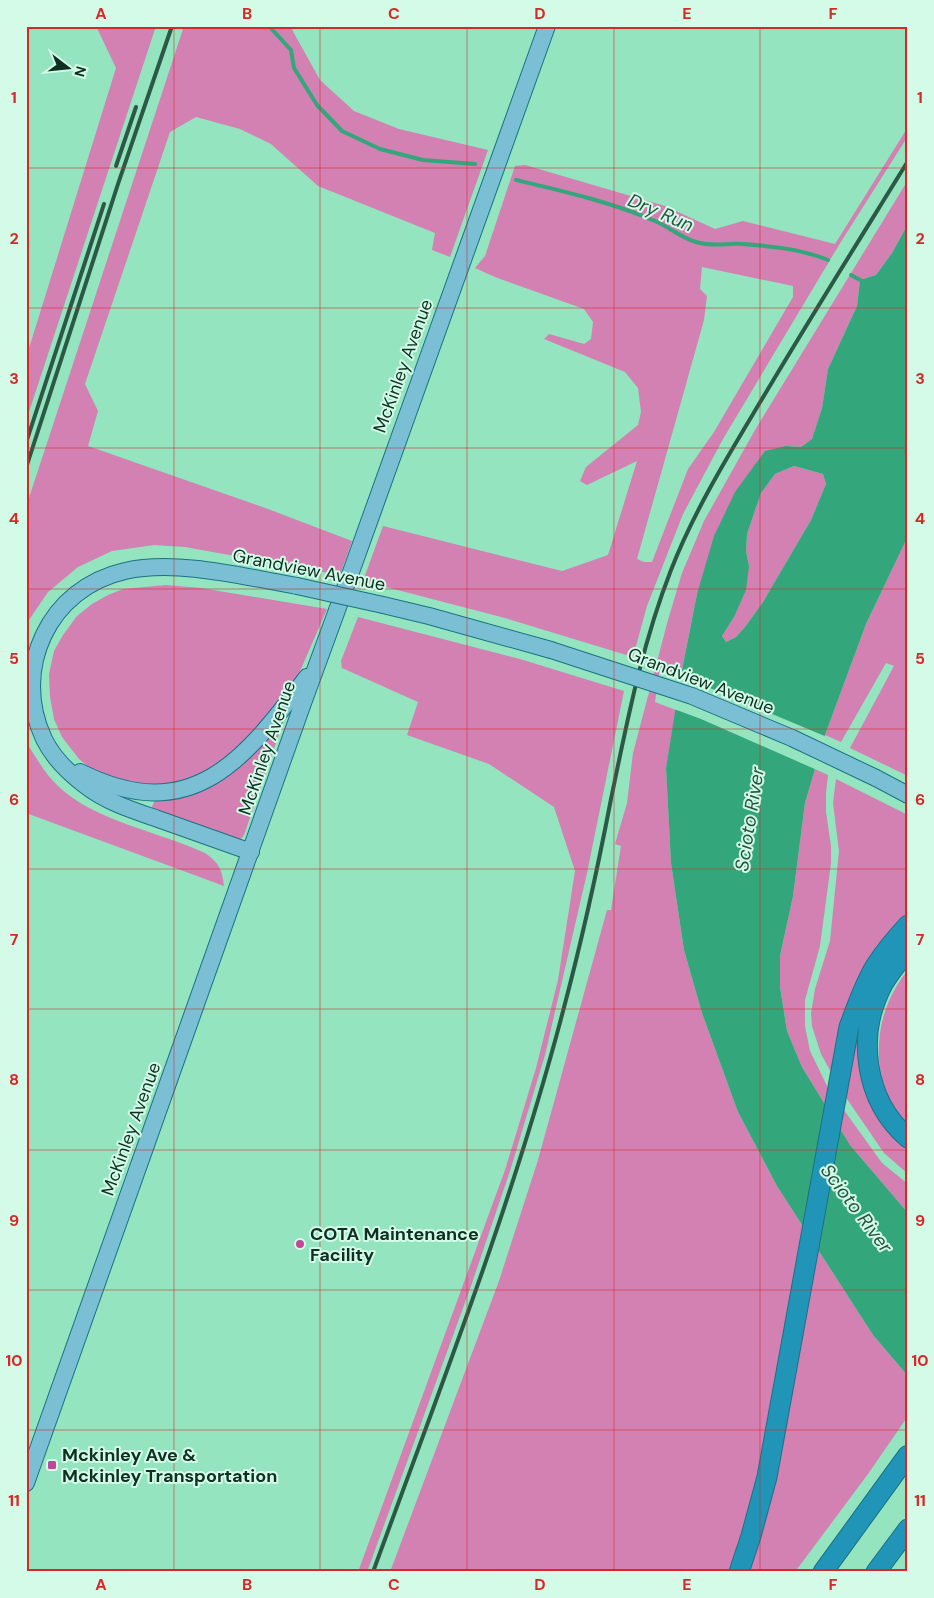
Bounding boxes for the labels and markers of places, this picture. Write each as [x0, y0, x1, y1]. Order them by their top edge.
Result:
place label: COTA Maintenance Facility [310, 1222, 479, 1267]
marker: COTA Maintenance Facility [294, 1238, 306, 1250]
place label: Mckinley Ave & Mckinley Transportation [62, 1443, 277, 1488]
marker: Mckinley Ave & Mckinley Transportation [46, 1459, 58, 1471]

